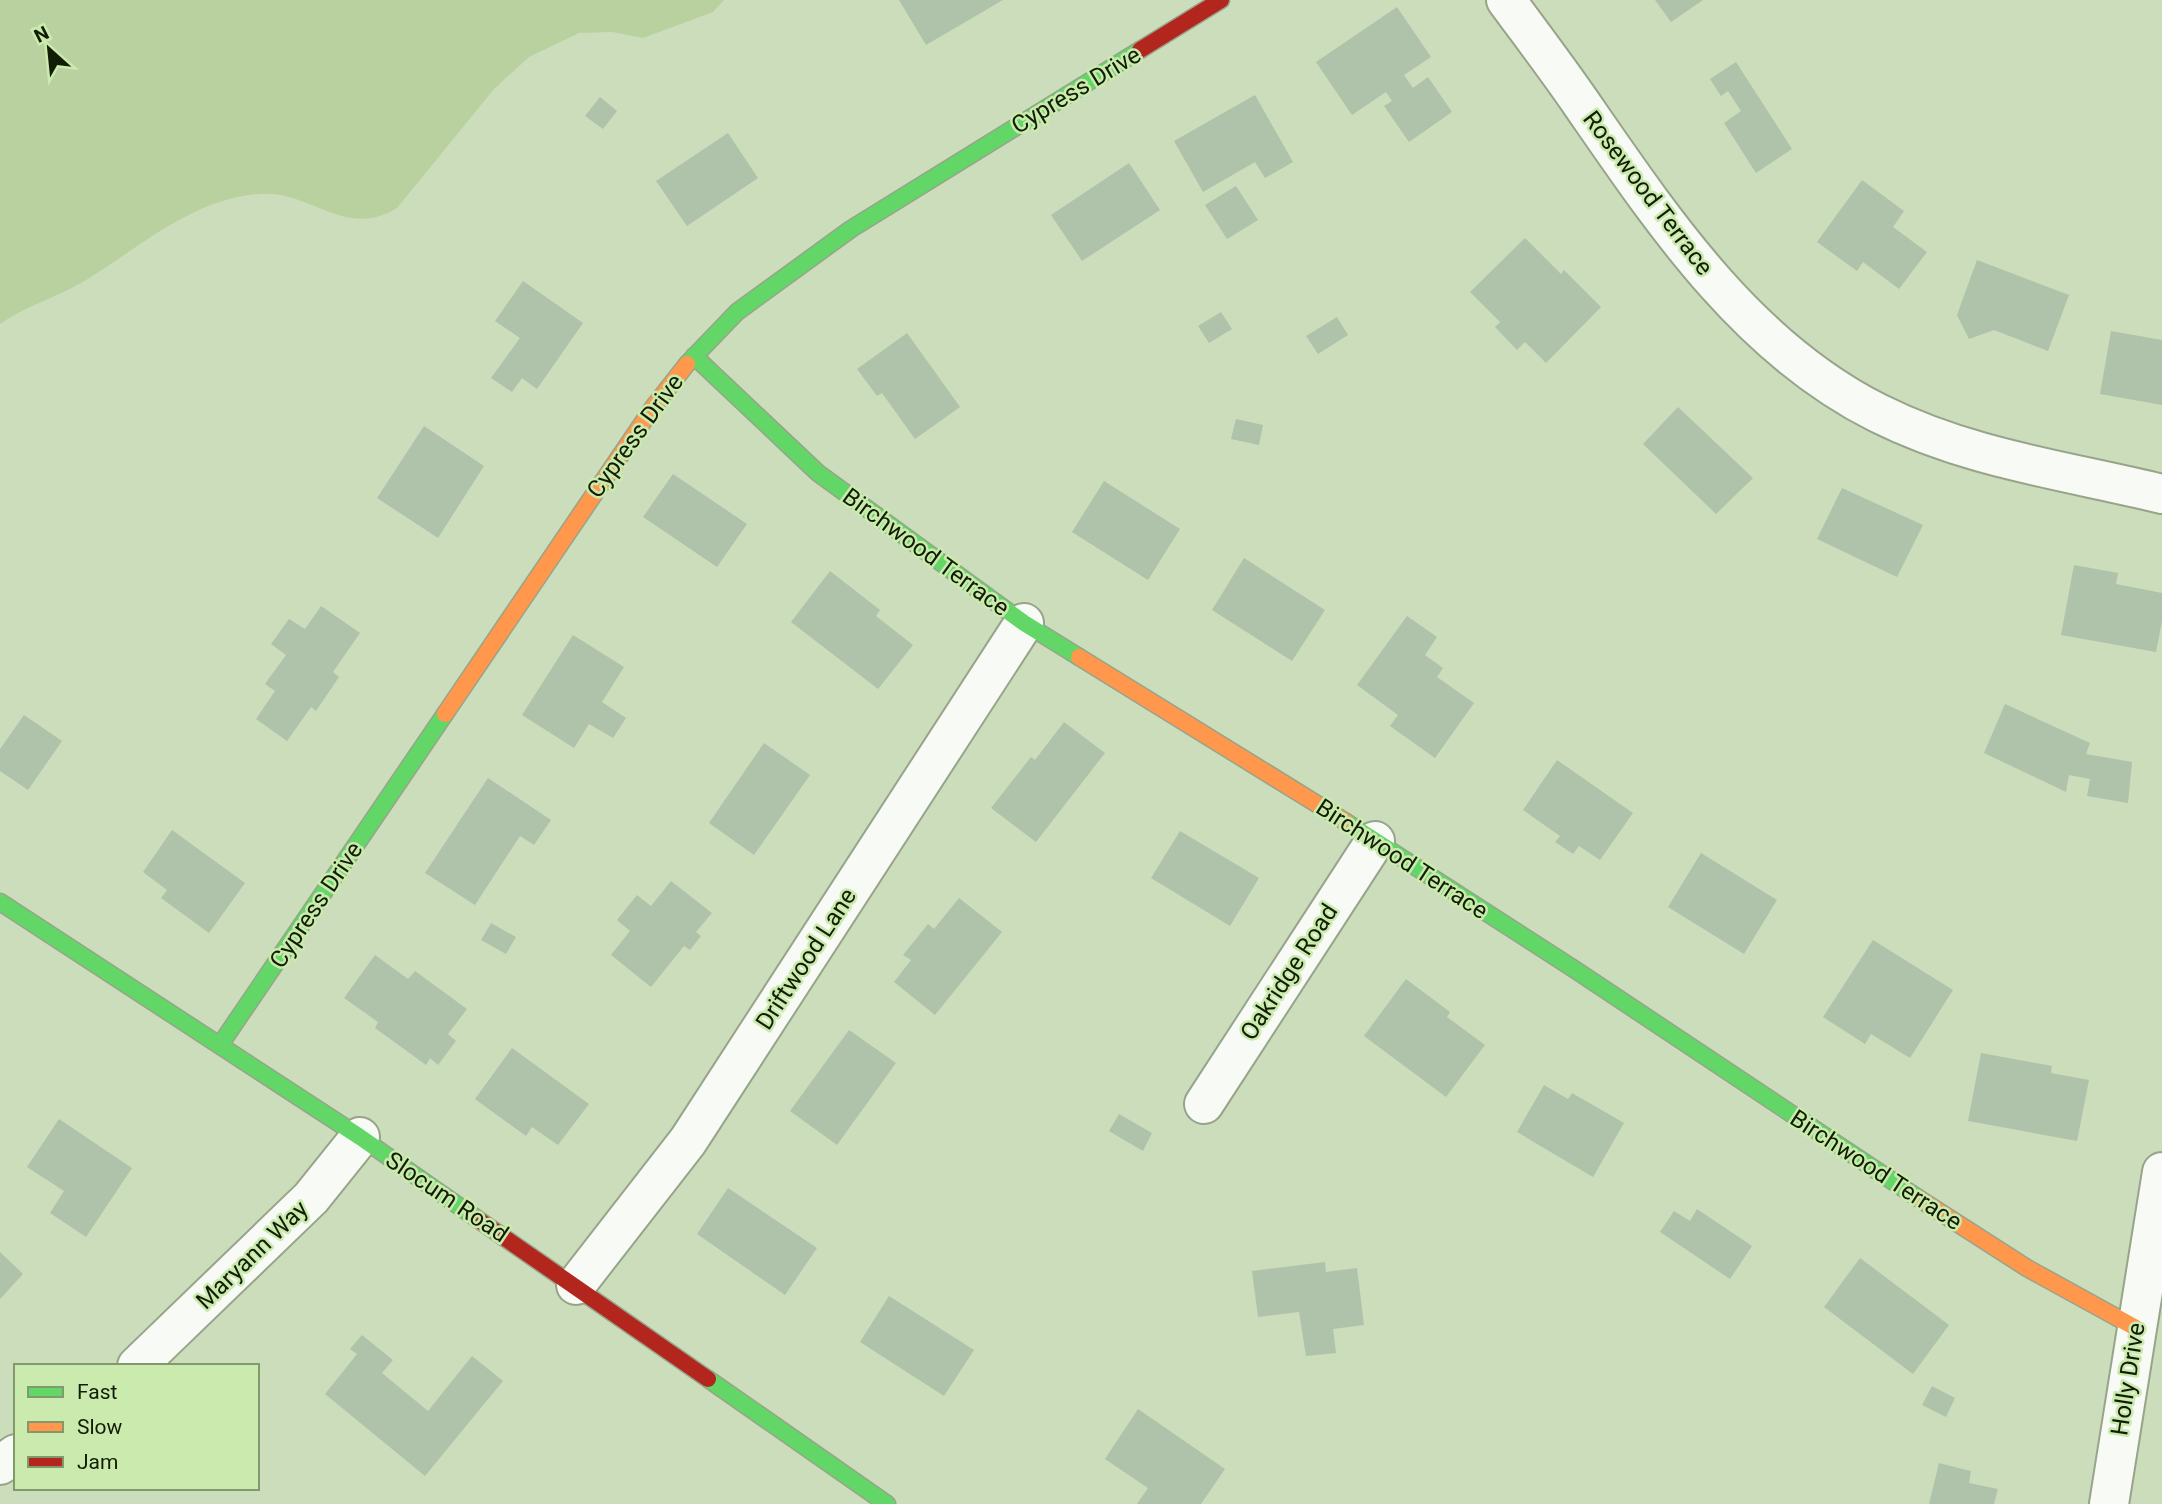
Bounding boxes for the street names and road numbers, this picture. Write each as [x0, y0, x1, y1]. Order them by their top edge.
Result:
street label: Cypress Drive [1006, 40, 1146, 140]
street label: Rosewood Terrace [1577, 105, 1719, 281]
street label: Cypress Drive [581, 369, 689, 503]
street label: Birchwood Terrace [837, 482, 1015, 622]
street label: Birchwood Terrace [1311, 793, 1493, 925]
street label: Cypress Drive [264, 837, 368, 973]
street label: Driftwood Lane [750, 883, 862, 1035]
street label: Oakridge Road [1235, 899, 1343, 1045]
street label: Birchwood Terrace [1785, 1104, 1967, 1236]
street label: Slocum Road [380, 1146, 514, 1248]
street label: Maryann Way [190, 1194, 314, 1315]
street label: Holly Drive [2105, 1321, 2151, 1437]

